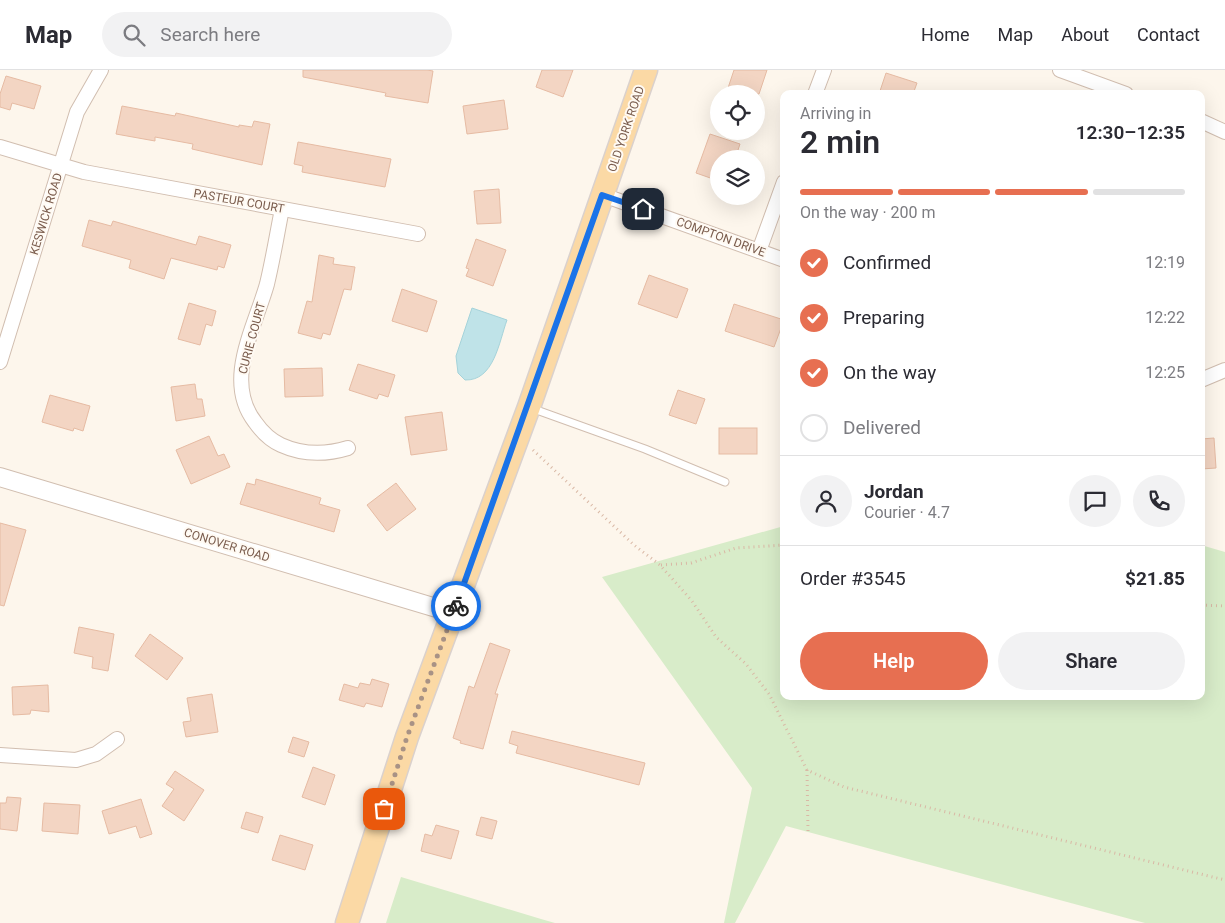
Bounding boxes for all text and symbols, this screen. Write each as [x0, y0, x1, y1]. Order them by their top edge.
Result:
search box [102, 12, 452, 57]
text: Map [25, 21, 72, 49]
icon: search [120, 21, 148, 49]
text: Search here [160, 23, 260, 46]
text: Home [921, 24, 970, 45]
text: Map [998, 24, 1033, 45]
text: About [1061, 24, 1109, 45]
text: Contact [1137, 24, 1200, 45]
street label: OLD YORK ROAD [605, 84, 647, 174]
map controls [710, 85, 765, 205]
button: locate [710, 85, 765, 140]
text: Arriving in [800, 104, 871, 123]
text: 12:30–12:35 [1076, 121, 1185, 144]
text: 2 min [800, 123, 880, 161]
button: layers [710, 150, 765, 205]
street label: KESWICK ROAD [27, 171, 65, 257]
street label: PASTEUR COURT [193, 186, 285, 216]
pin [622, 188, 664, 230]
icon: home [629, 195, 657, 223]
text: On the way · 200 m [800, 203, 936, 222]
street label: COMPTON DRIVE [674, 214, 768, 260]
icon: check [800, 249, 828, 277]
text: Confirmed [843, 251, 931, 274]
text: 12:19 [1145, 253, 1185, 272]
street label: CURIE COURT [236, 300, 268, 376]
icon: check [800, 304, 828, 332]
text: Preparing [843, 306, 925, 329]
text: 12:22 [1145, 308, 1185, 327]
icon: check [800, 359, 828, 387]
text: On the way [843, 361, 936, 384]
text: 12:25 [1145, 363, 1185, 382]
text: Delivered [843, 416, 921, 439]
button: person [800, 475, 852, 527]
button: chat [1069, 475, 1121, 527]
button: phone [1133, 475, 1185, 527]
text: Jordan [864, 480, 924, 503]
text: Courier · 4.7 [864, 503, 950, 522]
street label: CONOVER ROAD [182, 525, 272, 565]
text: Order #3545 [800, 567, 906, 590]
text: $21.85 [1125, 567, 1185, 590]
courier [431, 581, 481, 631]
icon: bike [442, 592, 470, 620]
button: Help [800, 632, 988, 690]
button: Share [998, 632, 1185, 690]
pin [363, 788, 405, 830]
icon: bag [370, 795, 398, 823]

